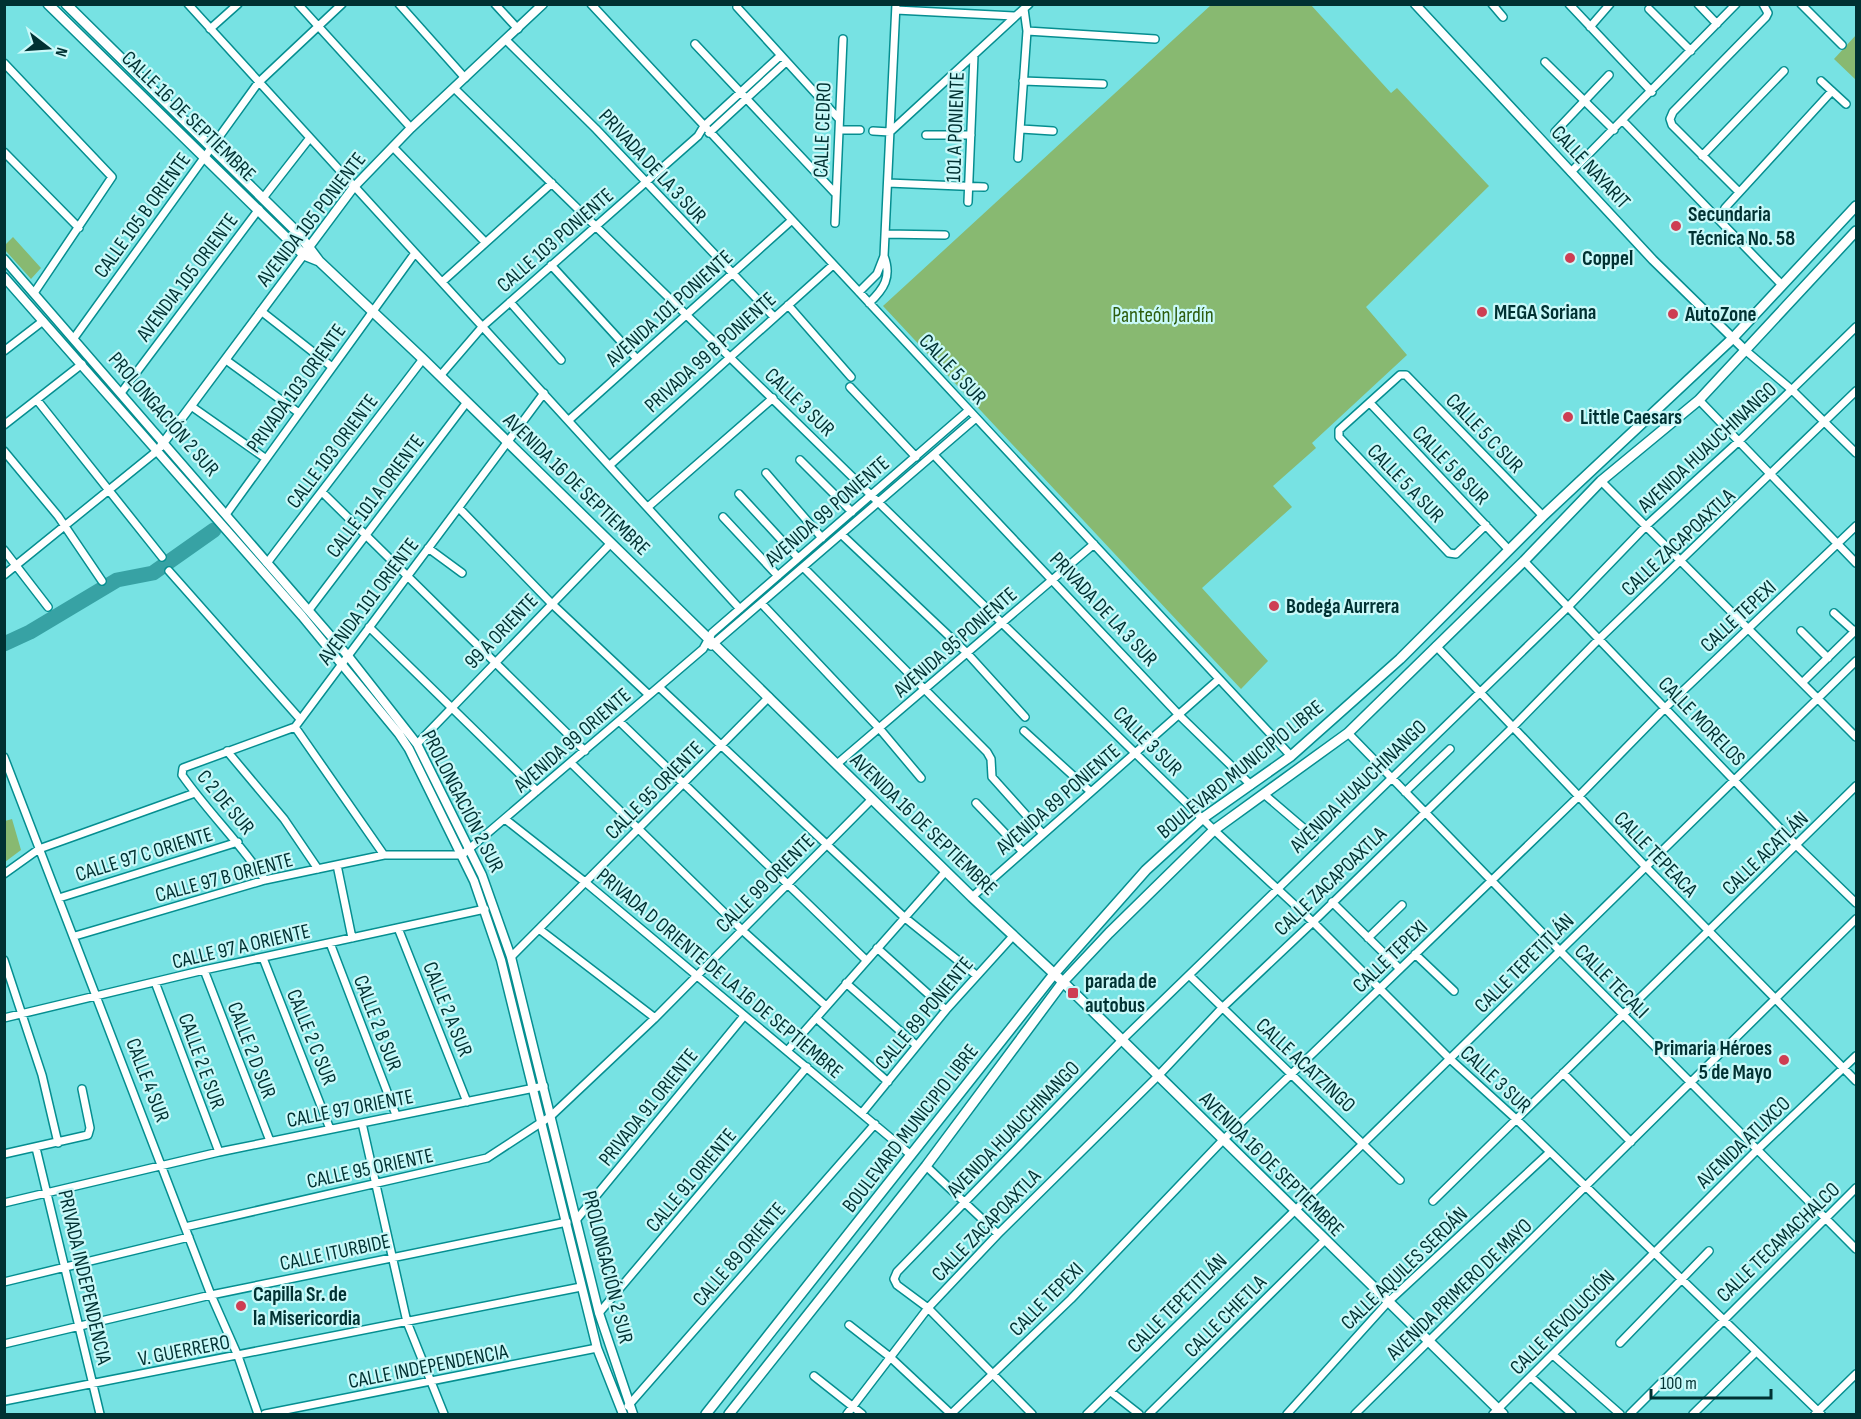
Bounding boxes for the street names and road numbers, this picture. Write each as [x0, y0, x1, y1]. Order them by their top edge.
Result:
street label: CALLE 16 DE SEPTIEMBRE [116, 46, 261, 187]
street label: 101 A PONIENTE [941, 71, 970, 183]
street label: CALLE CEDRO [808, 82, 837, 178]
street label: PRIVADA DE LA 3 SUR [593, 104, 712, 229]
street label: CALLE NAYARIT [1546, 120, 1636, 215]
street label: AVENIDA 105 PONIENTE [251, 147, 371, 292]
street label: CALLE 105 B ORIENTE [89, 148, 196, 283]
street label: CALLE 103 PONIENTE [492, 183, 619, 298]
street label: AVENDIA 105 ORIENTE [131, 209, 244, 347]
street label: AVENIDA 101 PONIENTE [600, 245, 738, 373]
street label: PRIVADA 99 B PONIENTE [639, 287, 781, 418]
street label: PRIVADA 103 ORIENTE [241, 319, 351, 457]
street label: CALLE 5 SUR [914, 329, 992, 410]
street label: PROLONGACIÓN 2 SUR [103, 347, 225, 482]
street label: CALLE 3 SUR [759, 363, 840, 442]
street label: AVENIDA HUAUCHINANGO [1632, 377, 1782, 519]
street label: CALLE 5 C SUR [1441, 388, 1529, 479]
street label: CALLE 103 ORIENTE [281, 389, 383, 513]
street label: AVENIDA 16 DE SEPTIEMBRE [497, 407, 655, 561]
street label: CALLE 5 B SUR [1407, 421, 1495, 510]
street label: CALLE 101 A ORIENTE [321, 430, 430, 563]
street label: CALLE 5 A SUR [1362, 439, 1450, 528]
street label: AVENIDA 99 PONIENTE [759, 451, 895, 573]
street label: CALLE ZACAPOAXTLA [1616, 483, 1741, 601]
street label: AVENIDA 101 ORIENTE [312, 533, 424, 670]
street label: PRIVADA DE LA 3 SUR [1044, 547, 1163, 672]
street label: CALLE TEPEXI [1695, 575, 1781, 658]
street label: AVENIDA 95 PONIENTE [888, 582, 1022, 704]
street label: 99 A ORIENTE [459, 588, 543, 674]
street label: CALLE MORELOS [1653, 671, 1750, 771]
street label: AVENIDA 99 ORIENTE [508, 683, 636, 799]
street label: BOULEVARD MUNICIPIO LIBRE [1152, 695, 1328, 844]
street label: CALLE 3 SUR [1108, 701, 1188, 781]
street label: AVENIDA HUAUCHINANGO [1284, 715, 1432, 859]
street label: PROLONGACIÓN 2 SUR [416, 726, 509, 877]
street label: CALLE 95 ORIENTE [600, 736, 709, 845]
street label: AVENIDA 89 PONIENTE [990, 739, 1126, 861]
street label: AVENIDA 16 DE SEPTIEMBRE [844, 747, 1002, 901]
street label: C 2 DE SUR [191, 765, 260, 840]
street label: CALLE TEPEACA [1609, 806, 1703, 903]
street label: CALLE ACATLÁN [1717, 806, 1814, 901]
street label: CALLE ZACAPOAXTLA [1269, 821, 1392, 941]
street label: CALLE 97 C ORIENTE [73, 822, 216, 887]
street label: CALLE 99 ORIENTE [711, 829, 820, 938]
street label: CALLE 97 B ORIENTE [153, 847, 296, 908]
street label: PRIVADA D ORIENTE DE LA 16 DE SEPTIEMBRE [591, 863, 848, 1084]
street label: CALLE TEPETITLÁN [1469, 908, 1579, 1018]
street label: CALLE TEPEXI [1348, 915, 1433, 998]
street label: CALLE 97 A ORIENTE [170, 918, 313, 975]
street label: CALLE TECALI [1569, 939, 1654, 1024]
street label: CALLE 89 PONIENTE [870, 952, 979, 1075]
street label: CALLE 2 A SUR [417, 958, 478, 1061]
street label: CALLE 2 B SUR [348, 972, 407, 1075]
street label: CALLE 2 C SUR [281, 986, 342, 1089]
street label: CALLE 2 D SUR [222, 998, 281, 1102]
street label: CALLE 2 E SUR [173, 1010, 230, 1113]
street label: CALLE ACATZINGO [1251, 1013, 1361, 1118]
street label: CALLE 4 SUR [120, 1035, 175, 1126]
street label: BOULEVARD MUNICIPIO LIBRE [837, 1039, 984, 1217]
street label: CALLE 3 SUR [1455, 1040, 1537, 1119]
street label: PRIVADA 91 ORIENTE [593, 1044, 703, 1171]
street label: AVENIDA HUAUCHINANGO [941, 1056, 1085, 1204]
street label: CALLE 97 ORIENTE [285, 1084, 416, 1133]
street label: AVENIDA 16 DE SEPTIEMBRE [1193, 1086, 1349, 1242]
street label: AVENIDA ATLIXCO [1690, 1091, 1796, 1194]
street label: CALLE 91 ORIENTE [641, 1123, 742, 1237]
street label: CALLE 95 ORIENTE [305, 1143, 436, 1194]
street label: CALLE ZACAPOAXTLA [927, 1163, 1047, 1287]
street label: CALLE TECAMACHALCO [1711, 1177, 1845, 1308]
street label: PRIVADA INDEPENDENCIA [52, 1187, 117, 1368]
street label: PROLONGACIÓN 2 SUR [576, 1188, 639, 1346]
street label: CALLE 89 ORIENTE [687, 1197, 791, 1311]
street label: CALLE AQUILES SERDÁN [1336, 1202, 1473, 1335]
street label: AVENIDA PRIMERO DE MAYO [1381, 1213, 1537, 1366]
street label: CALLE ITURBIDE [278, 1229, 393, 1276]
street label: CALLE TEPETITLÁN [1122, 1248, 1232, 1358]
street label: CALLE TEPEXI [1004, 1257, 1089, 1342]
street label: CALLE REVOLUCIÓN [1505, 1265, 1620, 1380]
street label: CALLE CHIETLA [1179, 1269, 1272, 1363]
street label: V. GUERRERO [136, 1329, 232, 1372]
street label: CALLE INDEPENDENCIA [346, 1339, 511, 1394]

